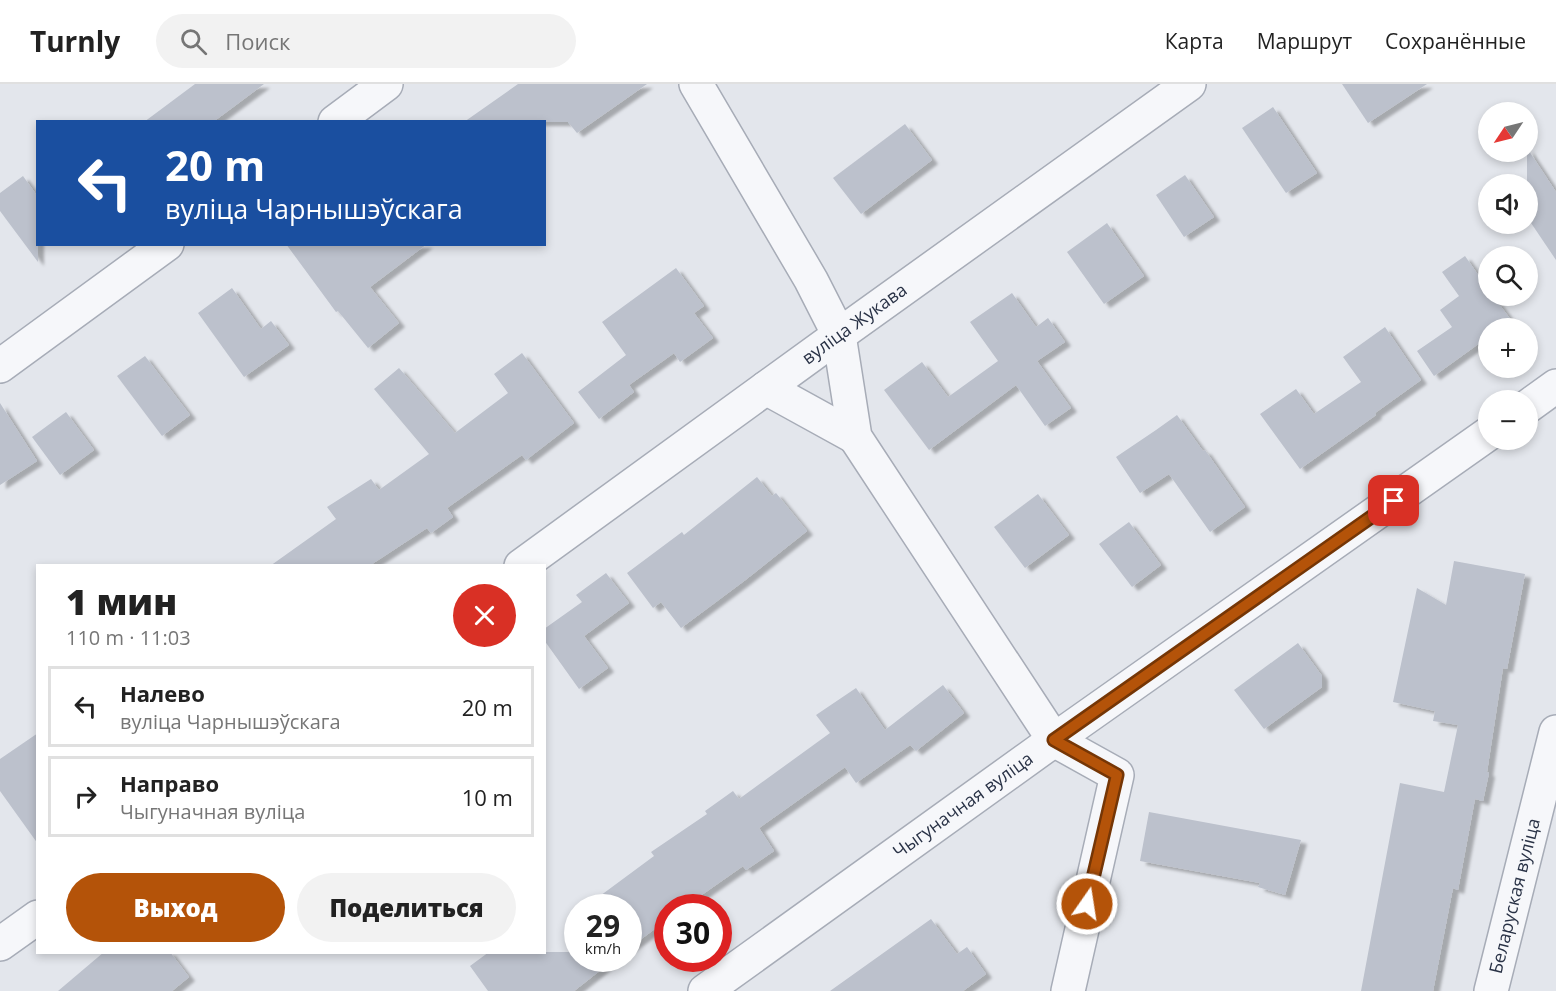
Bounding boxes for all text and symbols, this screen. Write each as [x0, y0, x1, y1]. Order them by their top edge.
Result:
search box [156, 14, 576, 68]
text: Turnly [30, 22, 120, 60]
icon: search [177, 25, 210, 58]
text: Поиск [225, 26, 290, 56]
text: Карта [1165, 27, 1224, 55]
text: Маршрут [1257, 27, 1352, 55]
text: Сохранённые [1385, 27, 1526, 55]
north arrow [1478, 102, 1538, 162]
map controls [1478, 102, 1538, 450]
text: 20 m [165, 136, 265, 193]
icon: left [66, 144, 144, 222]
button: sound [1478, 174, 1538, 234]
text: вуліца Чарнышэўскага [165, 190, 463, 227]
button: search [1478, 246, 1538, 306]
street label: вуліца Жукава [796, 277, 911, 369]
button: + [1478, 318, 1538, 378]
button: − [1478, 390, 1538, 450]
pin [1368, 475, 1419, 526]
icon: arrive [1377, 484, 1410, 517]
text: 1 мин [66, 577, 177, 626]
button: close [453, 584, 516, 647]
text: 110 m · 11:03 [66, 624, 191, 651]
text: Налево [120, 678, 205, 708]
icon: left [69, 690, 102, 723]
text: 20 m [462, 692, 513, 722]
text: вуліца Чарнышэўскага [120, 708, 341, 735]
street label: Чыгуначная вуліца [888, 746, 1037, 863]
text: Направо [120, 768, 219, 798]
icon: right [69, 780, 102, 813]
text: 10 m [462, 782, 513, 812]
text: Чыгуначная вуліца [120, 798, 305, 825]
street label: Беларуская вуліца [1483, 815, 1545, 976]
position arrow [1055, 872, 1119, 936]
button: Выход [66, 873, 285, 942]
button: Поделиться [297, 873, 516, 942]
speed limit sign: 30 [654, 894, 732, 972]
text: 29 [586, 905, 620, 946]
text: km/h [585, 938, 621, 958]

